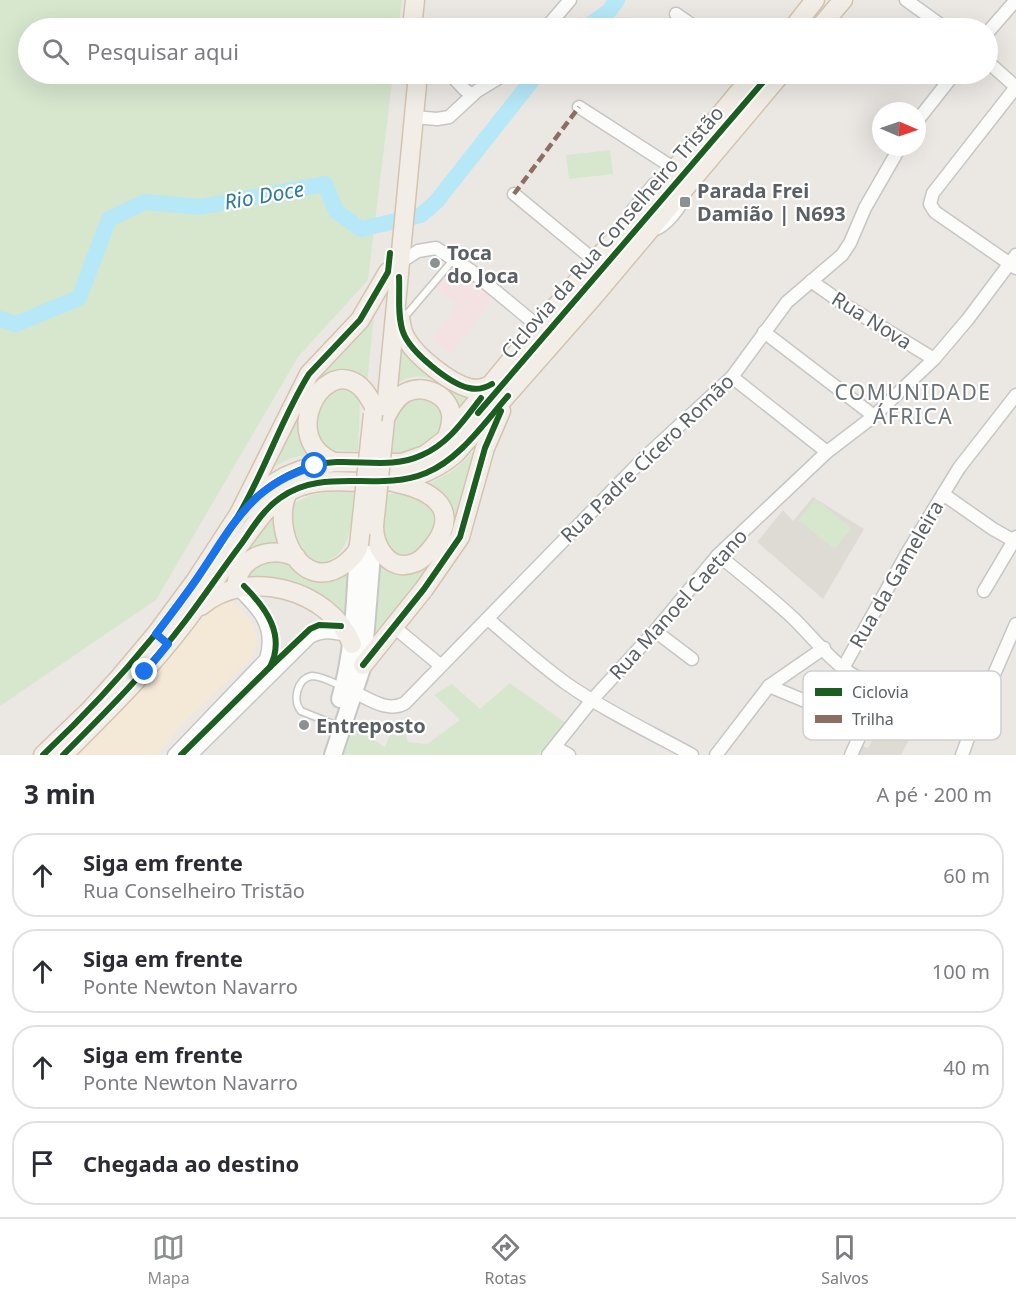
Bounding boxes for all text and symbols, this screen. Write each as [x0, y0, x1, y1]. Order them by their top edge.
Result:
search box [18, 18, 998, 84]
icon: search [39, 35, 72, 68]
text: Pesquisar aqui [87, 36, 239, 66]
street label: Ciclovia da Rua Conselheiro Tristão [495, 100, 729, 364]
north arrow [872, 102, 926, 156]
water label: Rio Doce [222, 174, 306, 216]
place label: Parada Frei Damião | N693 [697, 177, 846, 227]
marker: Parada Frei Damião | N693 [678, 195, 692, 209]
place label: Toca do Joca [447, 239, 519, 289]
marker: Toca do Joca [428, 256, 442, 270]
street label: Rua Nova [827, 285, 917, 355]
street label: Rua Padre Cícero Romão [554, 368, 740, 548]
district label: COMUNIDADE ÁFRICA [834, 378, 992, 430]
route start [301, 452, 327, 478]
street label: Rua da Gameleira [843, 495, 949, 653]
street label: Rua Manoel Caetano [603, 523, 753, 685]
route end [131, 658, 157, 684]
legend [803, 671, 1001, 740]
text: Ciclovia [852, 681, 909, 703]
text: Trilha [852, 708, 894, 730]
place label: Entreposto [316, 712, 426, 739]
marker: Entreposto [297, 718, 311, 732]
text: 3 min [24, 776, 96, 812]
text: A pé · 200 m [876, 781, 992, 808]
text: Siga em frente [83, 847, 243, 877]
icon: ahead [26, 859, 59, 892]
text: 60 m [943, 862, 990, 889]
text: Rua Conselheiro Tristão [83, 877, 305, 904]
text: Siga em frente [83, 943, 243, 973]
icon: ahead [26, 955, 59, 988]
text: 100 m [932, 958, 990, 985]
text: Ponte Newton Navarro [83, 973, 298, 1000]
text: Siga em frente [83, 1039, 243, 1069]
icon: ahead [26, 1051, 59, 1084]
text: 40 m [943, 1054, 990, 1081]
text: Ponte Newton Navarro [83, 1069, 298, 1096]
icon: arrive [26, 1147, 59, 1180]
text: Chegada ao destino [83, 1148, 299, 1178]
tab: Mapa [147, 1231, 190, 1289]
tab: Rotas [484, 1231, 527, 1289]
tab: Salvos [821, 1231, 869, 1289]

